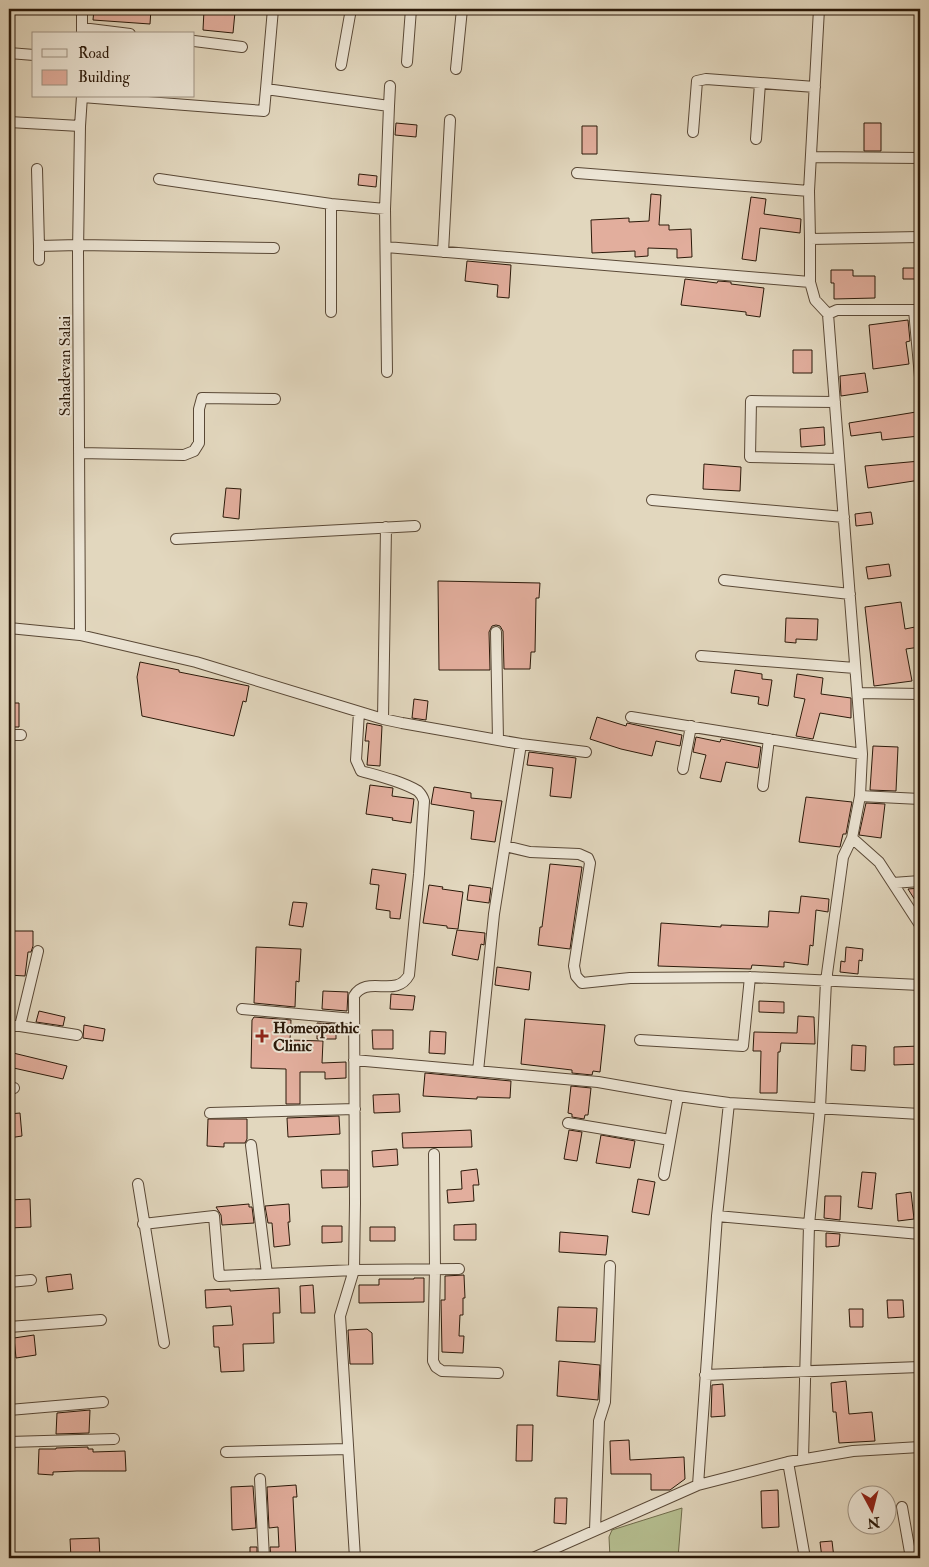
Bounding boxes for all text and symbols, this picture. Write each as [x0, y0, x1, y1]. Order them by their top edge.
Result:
legend [32, 32, 195, 98]
text: Road [78, 44, 110, 63]
text: Building [78, 68, 130, 87]
street label: Sahadevan Salai [55, 316, 75, 416]
place label: Homeopathic Clinic [273, 1018, 360, 1056]
marker: Homeopathic Clinic [255, 1029, 269, 1043]
north arrow [846, 1484, 896, 1534]
text: N [866, 1513, 882, 1532]

